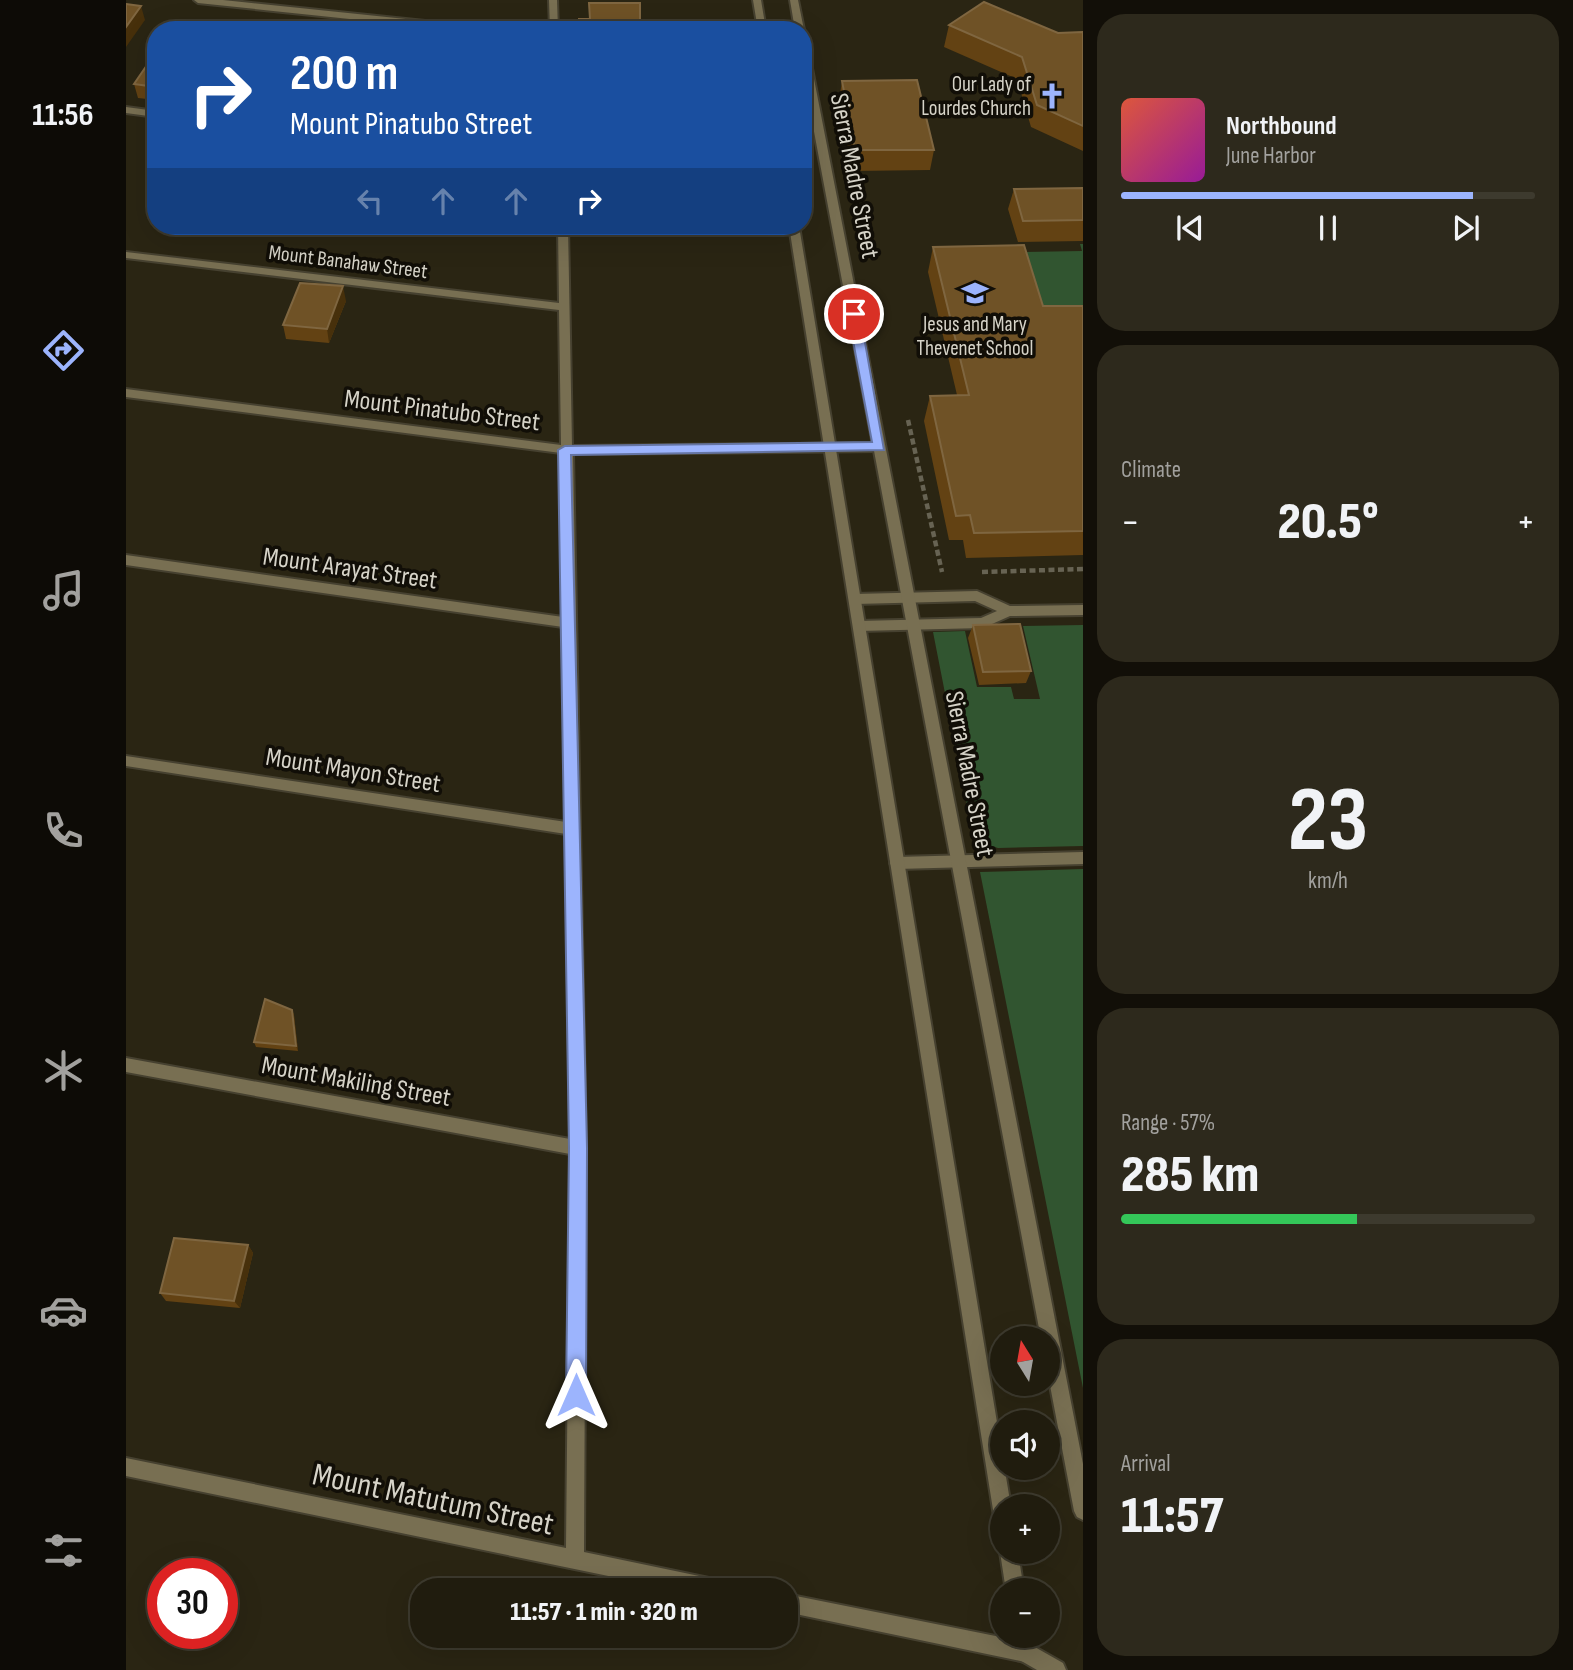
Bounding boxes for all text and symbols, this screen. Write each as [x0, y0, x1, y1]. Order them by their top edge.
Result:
text: 200 m [290, 45, 398, 104]
icon: right [175, 49, 266, 140]
place label: Our Lady of Lourdes Church [921, 72, 1032, 121]
church icon: Our Lady of Lourdes Church [1037, 81, 1067, 111]
street label: Sierra Madre Street [823, 91, 885, 261]
text: 11:56 [32, 96, 94, 135]
text: Mount Pinatubo Street [290, 105, 532, 144]
text: Northbound [1226, 111, 1337, 142]
text: June Harbor [1226, 142, 1316, 170]
icon: left [351, 182, 389, 220]
icon: ahead [424, 182, 462, 220]
icon: ahead [497, 182, 535, 220]
icon: right [570, 182, 608, 220]
icon: previous [1171, 209, 1209, 247]
icon: pause [1309, 209, 1347, 247]
icon: next [1447, 209, 1485, 247]
street label: Mount Banahaw Street [267, 240, 429, 284]
school or university icon: Jesus and Mary Thevenet School [960, 278, 990, 308]
pin [824, 284, 884, 344]
icon: arrive [835, 295, 873, 333]
place label: Jesus and Mary Thevenet School [917, 312, 1033, 361]
icon: directions [39, 326, 88, 375]
street label: Mount Pinatubo Street [342, 384, 542, 438]
text: Climate [1121, 456, 1181, 484]
text: 20.5° [1277, 491, 1379, 554]
text: − [1121, 500, 1140, 545]
text: + [1516, 500, 1535, 545]
street label: Mount Arayat Street [261, 541, 439, 597]
icon: music [39, 566, 88, 615]
street label: Sierra Madre Street [938, 689, 1000, 859]
street label: Mount Mayon Street [263, 742, 443, 800]
text: 23 [1288, 767, 1368, 876]
icon: phone [39, 806, 88, 855]
text: km/h [1308, 867, 1348, 895]
icon: climate [39, 1046, 88, 1095]
street label: Mount Makiling Street [259, 1050, 453, 1114]
text: Range · 57% [1121, 1109, 1215, 1137]
text: 285 km [1121, 1144, 1259, 1207]
icon: car [39, 1286, 88, 1335]
north arrow [990, 1326, 1060, 1396]
map controls [990, 1326, 1060, 1648]
position arrow [539, 1358, 613, 1432]
button: sound [990, 1410, 1060, 1480]
text: Arrival [1121, 1450, 1170, 1478]
street label: Mount Matutum Street [309, 1455, 557, 1545]
text: 11:57 [1121, 1485, 1223, 1548]
button: + [990, 1494, 1060, 1564]
icon: filters [39, 1526, 88, 1575]
speed limit sign: 30 [147, 1558, 238, 1649]
button: − [990, 1578, 1060, 1648]
text: 11:57 · 1 min · 320 m [510, 1597, 698, 1628]

